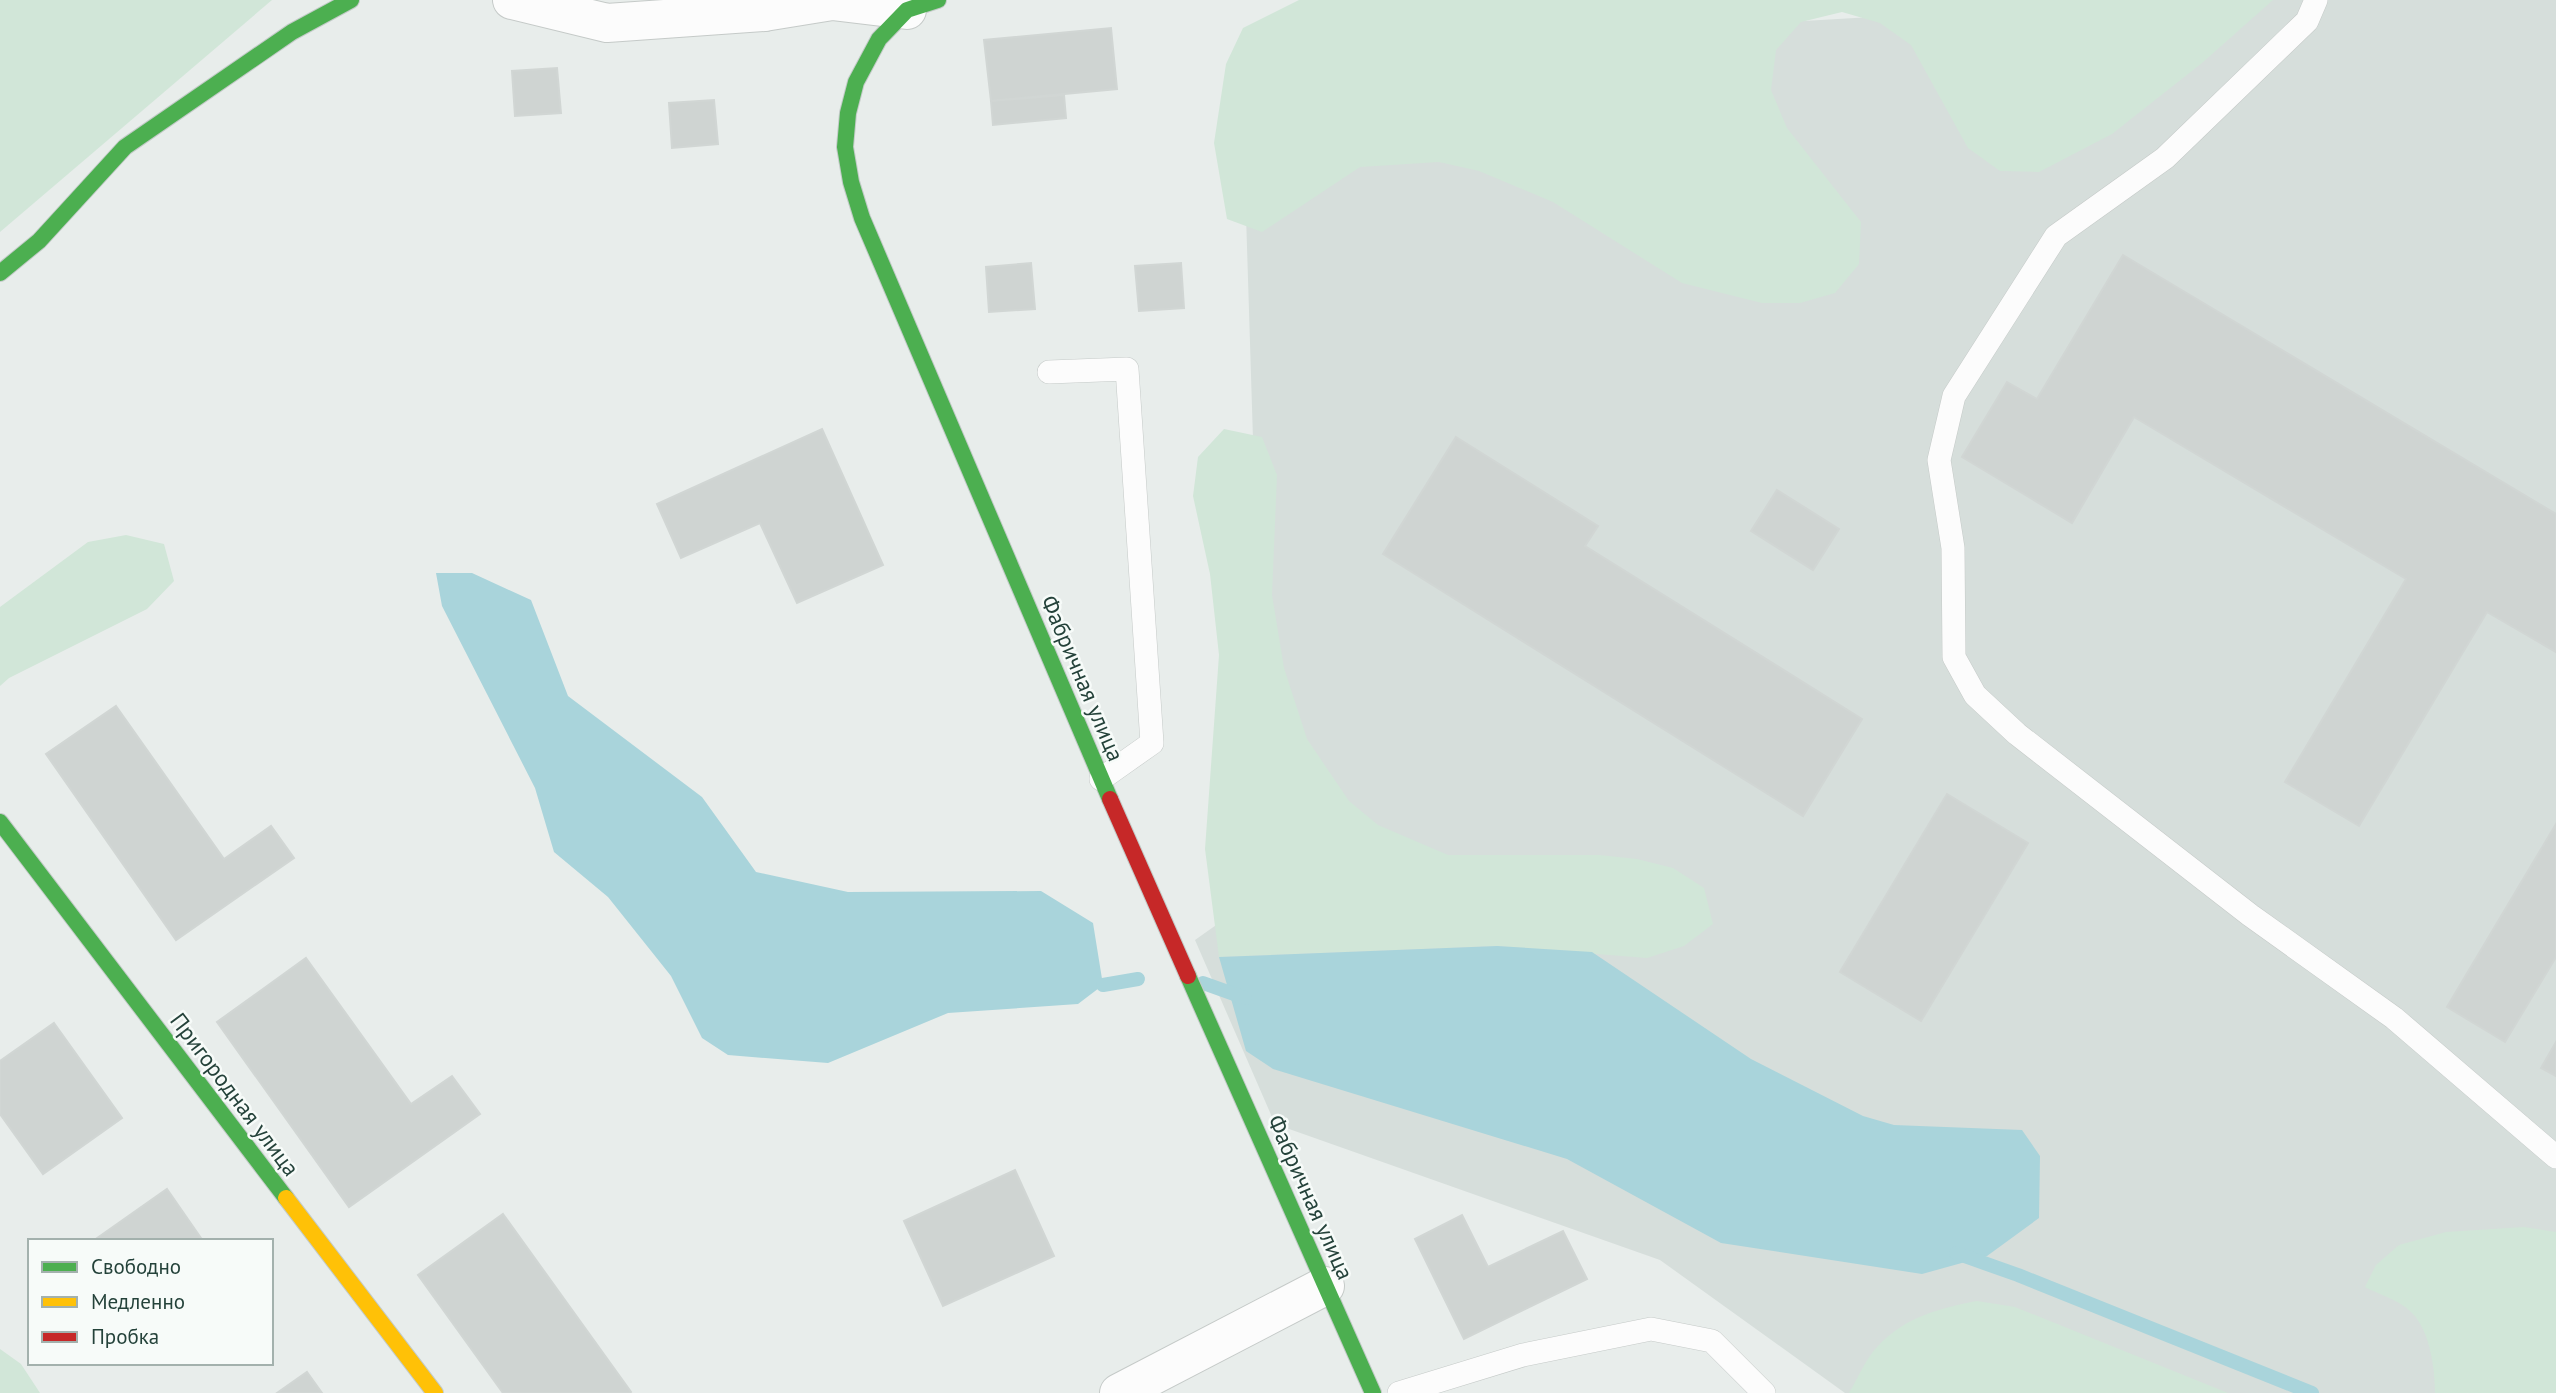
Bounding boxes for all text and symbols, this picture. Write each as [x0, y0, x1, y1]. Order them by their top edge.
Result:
street label: Фабричная улица [1035, 591, 1131, 765]
street label: Пригородная улица [164, 1007, 306, 1181]
street label: Фабричная улица [1262, 1110, 1360, 1284]
legend [28, 1239, 273, 1365]
text: Свободно [91, 1253, 181, 1280]
text: Медленно [91, 1288, 185, 1315]
text: Пробка [91, 1323, 159, 1350]

